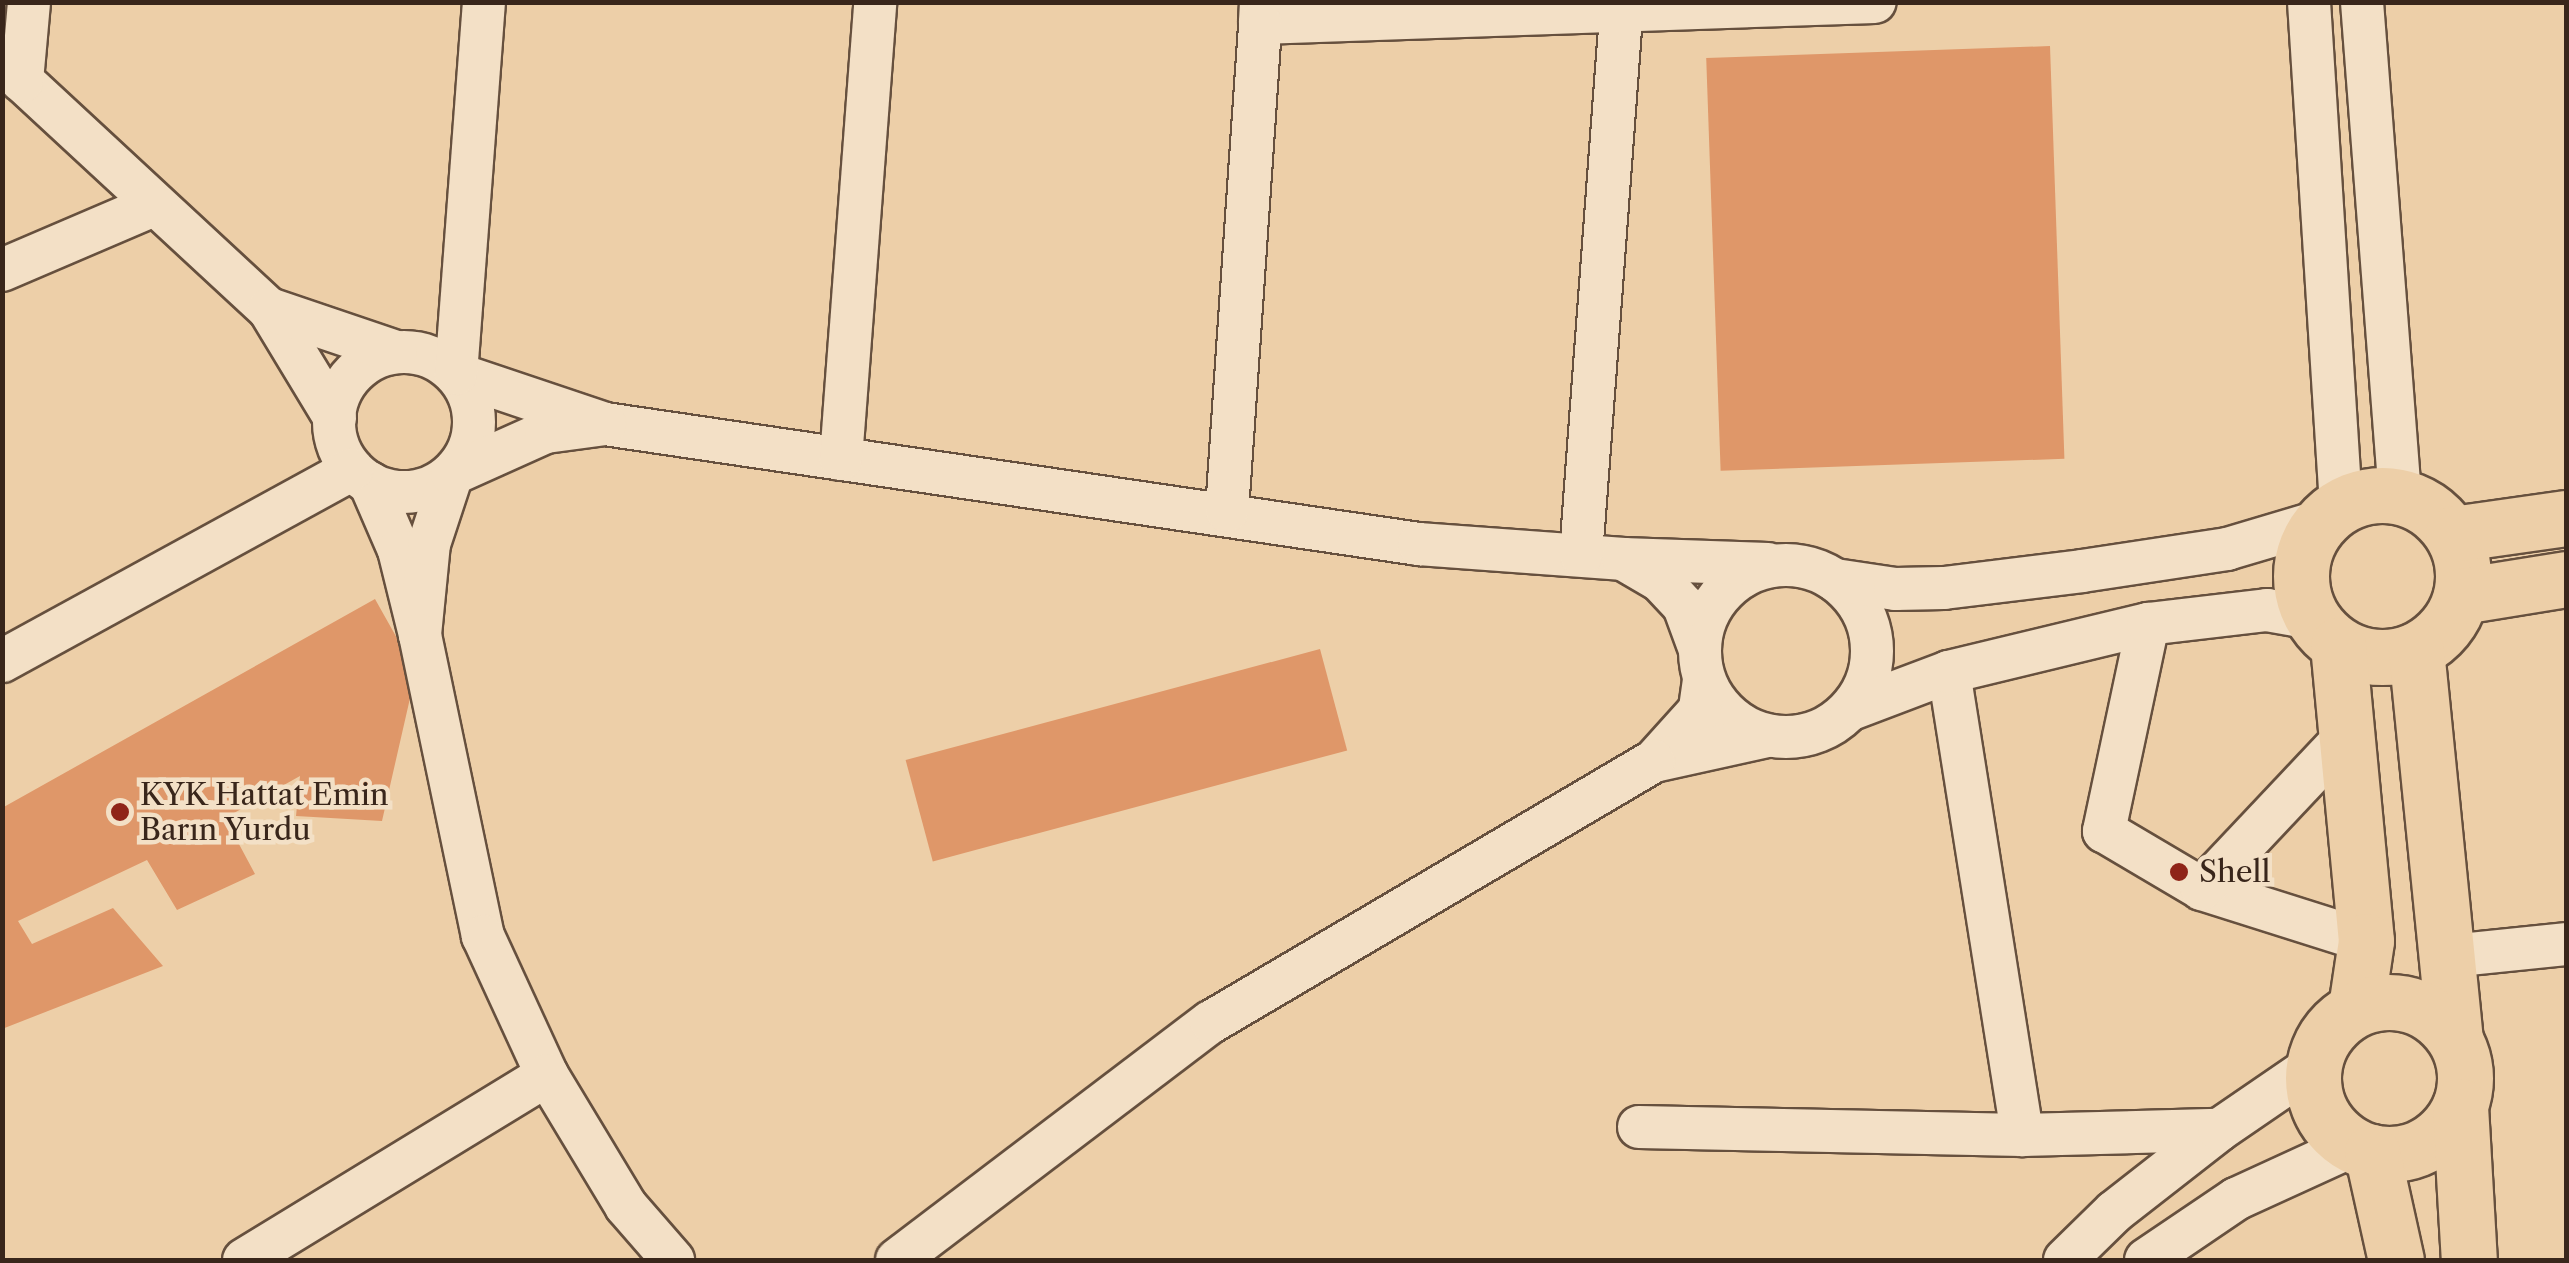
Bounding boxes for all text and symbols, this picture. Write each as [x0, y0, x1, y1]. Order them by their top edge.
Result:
place label: KYK Hattat Emin Barın Yurdu [140, 777, 389, 848]
marker: KYK Hattat Emin Barın Yurdu [109, 801, 131, 823]
place label: Shell [2199, 854, 2270, 890]
marker: Shell [2168, 861, 2190, 883]

